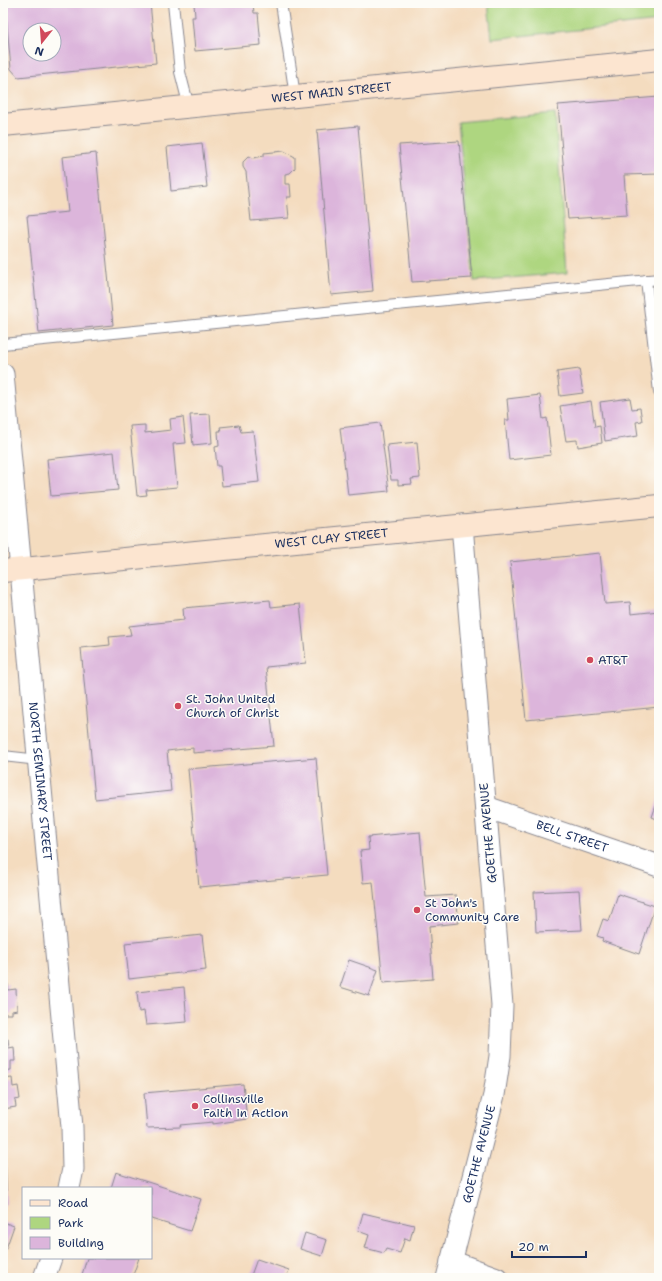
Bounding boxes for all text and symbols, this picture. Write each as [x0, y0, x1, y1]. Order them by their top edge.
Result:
north arrow [22, 22, 62, 62]
text: N [33, 43, 46, 60]
street label: WEST MAIN STREET [271, 78, 393, 106]
street label: WEST CLAY STREET [274, 525, 390, 552]
place label: AT&T [598, 652, 629, 668]
marker: AT&T [585, 655, 595, 665]
place label: St. John United Church of Christ [186, 691, 279, 721]
street label: NORTH SEMINARY STREET [25, 701, 56, 862]
marker: St. John United Church of Christ [173, 701, 183, 711]
street label: GOETHE AVENUE [476, 782, 500, 884]
street label: BELL STREET [534, 817, 611, 856]
place label: St John's Community Care [425, 895, 520, 925]
marker: St John's Community Care [412, 905, 422, 915]
place label: Collinsville Faith in Action [203, 1091, 288, 1121]
marker: Collinsville Faith in Action [190, 1101, 200, 1111]
street label: GOETHE AVENUE [459, 1103, 499, 1205]
legend [22, 1187, 152, 1259]
text: Road [58, 1195, 89, 1211]
text: Park [58, 1215, 84, 1231]
scale bar [512, 1233, 586, 1259]
text: Building [58, 1235, 104, 1251]
text: 20 m [518, 1239, 549, 1255]

